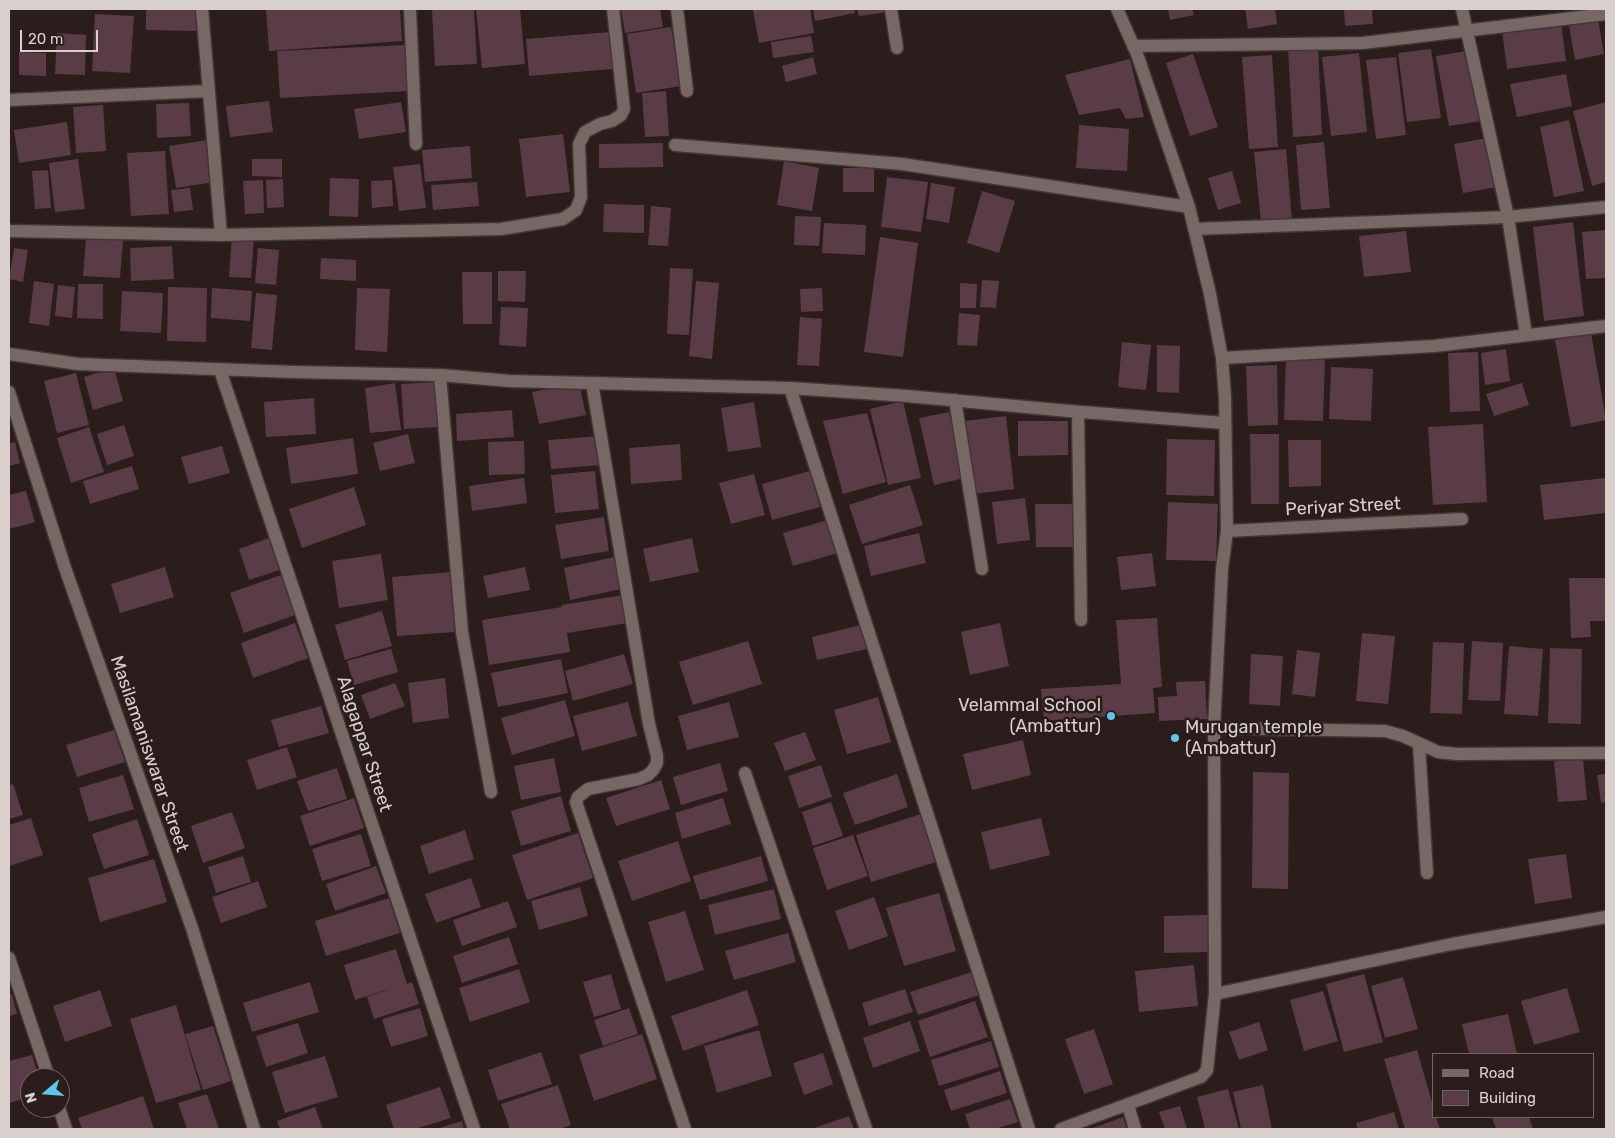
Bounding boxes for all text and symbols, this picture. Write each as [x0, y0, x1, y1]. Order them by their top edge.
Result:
scale bar [22, 20, 100, 52]
text: 20 m [28, 30, 63, 48]
street label: Periyar Street [1285, 493, 1401, 521]
street label: Masilamaniswarar Street [105, 653, 193, 855]
street label: Alagappar Street [332, 673, 396, 815]
place label: Velammal School (Ambattur) [958, 695, 1101, 738]
marker: Velammal School (Ambattur) [1105, 710, 1117, 722]
place label: Murugan temple (Ambattur) [1185, 717, 1322, 760]
marker: Murugan temple (Ambattur) [1169, 732, 1181, 744]
legend [1432, 1053, 1595, 1118]
text: Road [1479, 1064, 1515, 1082]
north arrow [20, 1068, 70, 1118]
text: Building [1479, 1089, 1536, 1107]
text: N [22, 1090, 41, 1105]

